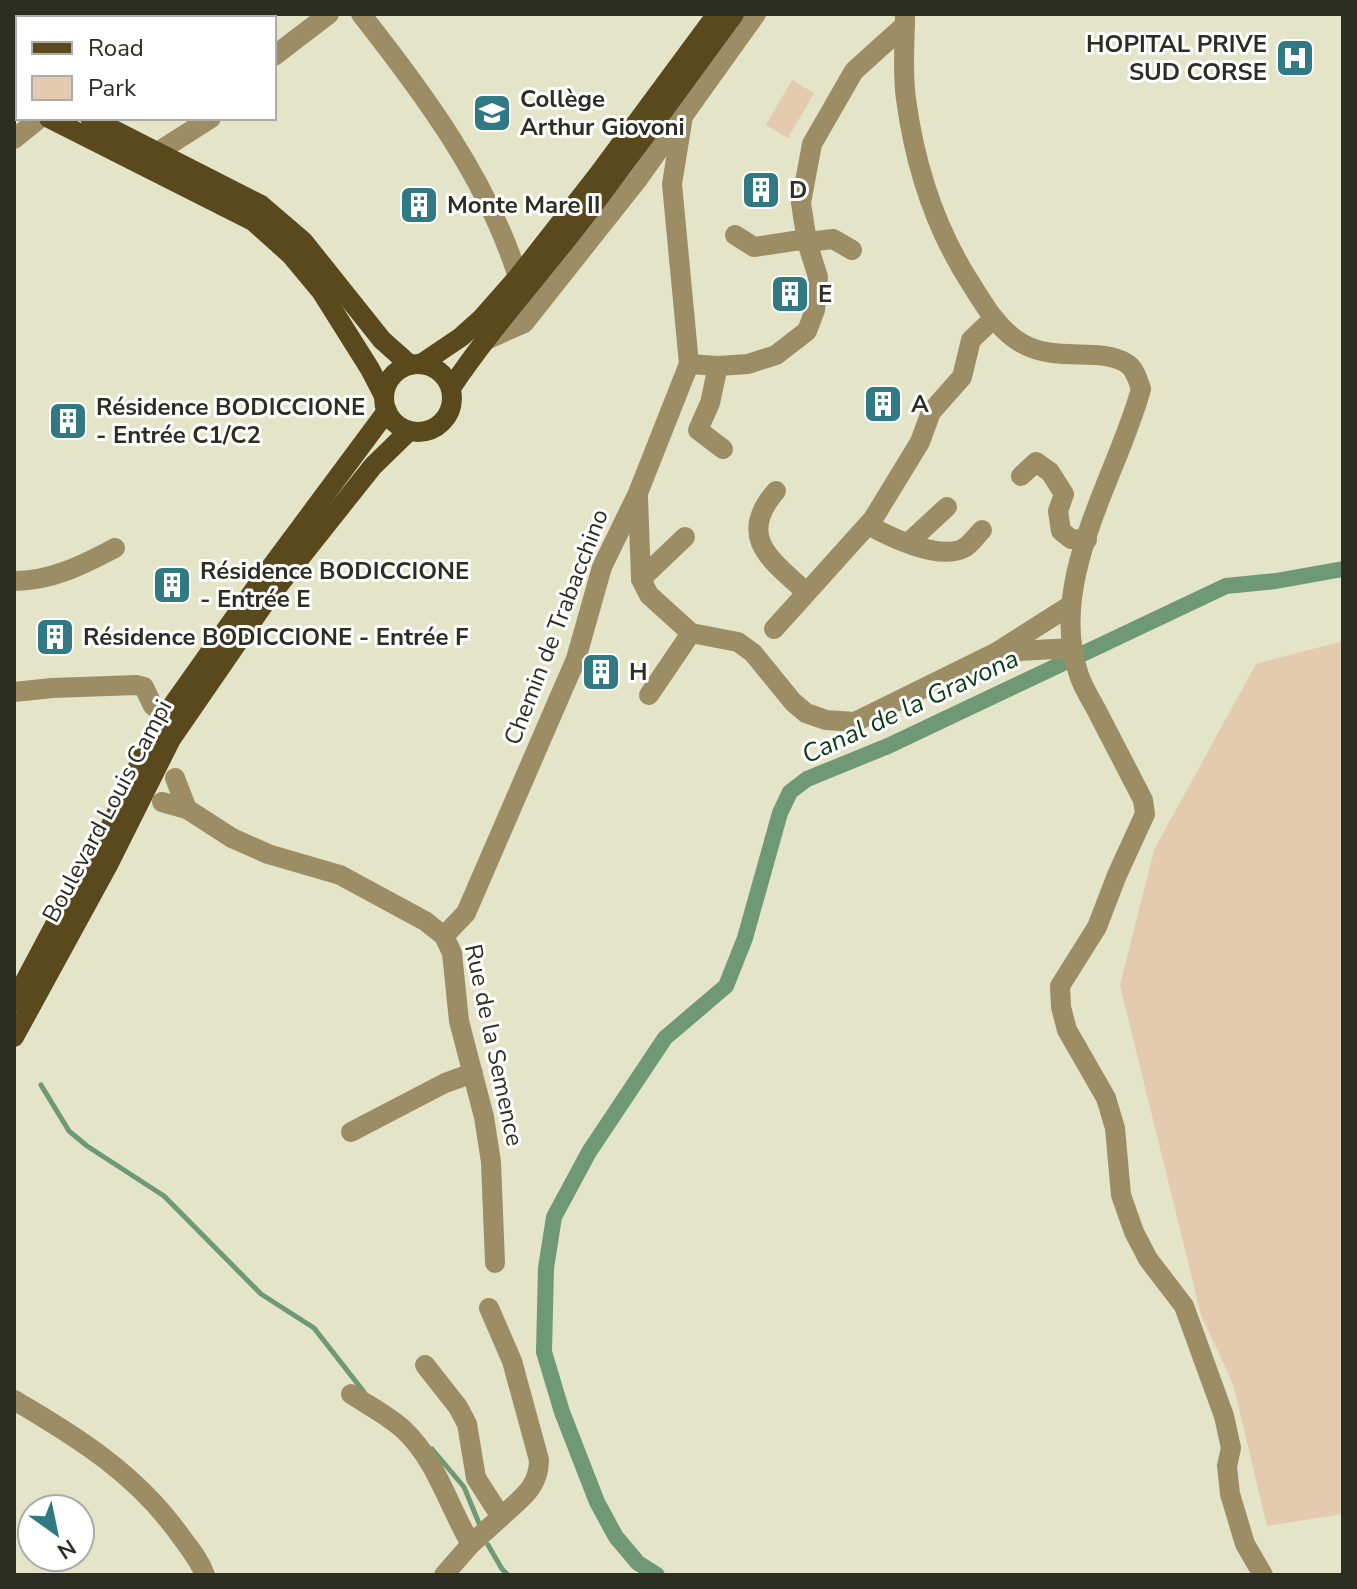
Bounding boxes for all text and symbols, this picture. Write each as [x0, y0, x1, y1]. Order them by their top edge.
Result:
legend [16, 16, 276, 120]
place label: HOPITAL PRIVE SUD CORSE [1086, 28, 1267, 88]
text: Road [88, 32, 144, 64]
hospital icon: HOPITAL PRIVE SUD CORSE [1274, 37, 1316, 79]
text: Park [88, 72, 137, 104]
place label: Collège Arthur Giovoni [520, 83, 685, 143]
school or university icon: Collège Arthur Giovoni [471, 92, 513, 134]
building icon: D [740, 169, 782, 211]
place label: D [789, 174, 807, 206]
building icon: Monte Mare II [398, 184, 440, 226]
place label: Monte Mare II [447, 189, 600, 221]
building icon: E [769, 273, 811, 315]
place label: E [818, 278, 832, 310]
building icon: A [862, 383, 904, 425]
place label: A [911, 388, 929, 420]
place label: Résidence BODICCIONE - Entrée C1/C2 [96, 391, 365, 451]
building icon: Résidence BODICCIONE - Entrée C1/C2 [47, 400, 89, 442]
street label: Chemin de Trabacchino [496, 505, 616, 749]
place label: Résidence BODICCIONE - Entrée E [200, 555, 469, 615]
building icon: Résidence BODICCIONE - Entrée E [151, 564, 193, 606]
building icon: Résidence BODICCIONE - Entrée F [34, 616, 76, 658]
place label: Résidence BODICCIONE - Entrée F [83, 621, 468, 653]
water label: Canal de la Gravona [796, 641, 1024, 772]
building icon: H [580, 651, 622, 693]
place label: H [629, 656, 648, 688]
street label: Boulevard Louis Campi [35, 694, 179, 928]
street label: Rue de la Semence [457, 941, 531, 1149]
north arrow [16, 1493, 96, 1573]
text: N [51, 1532, 81, 1566]

